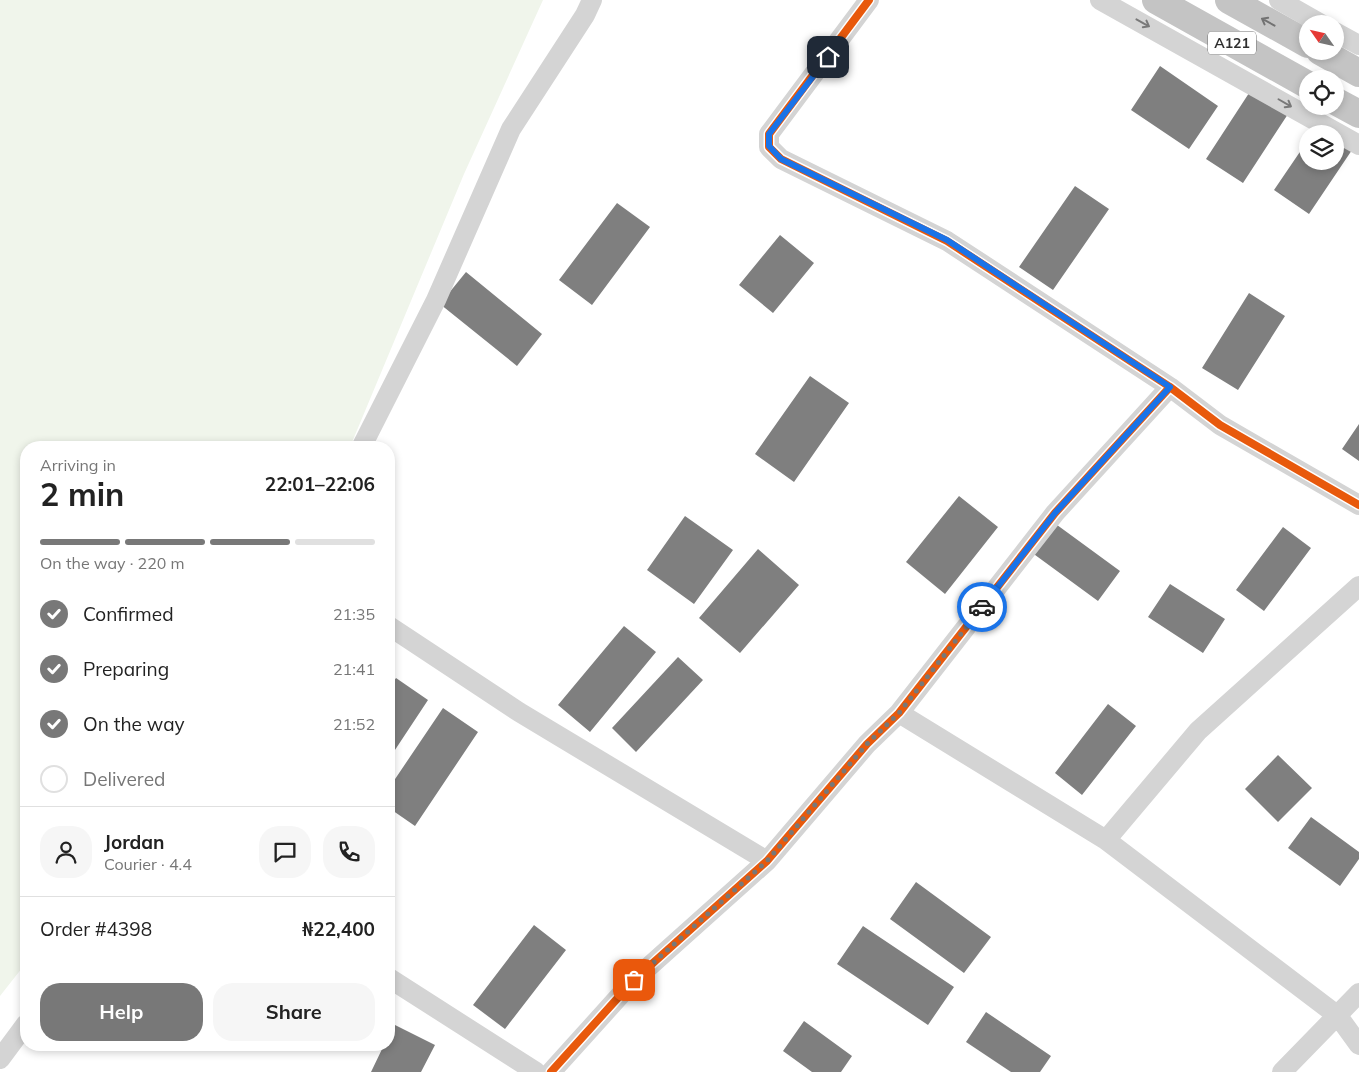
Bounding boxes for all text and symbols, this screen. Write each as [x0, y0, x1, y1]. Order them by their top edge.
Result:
north arrow [1299, 15, 1344, 60]
map controls [1299, 15, 1344, 170]
one-way arrow [1261, 17, 1276, 27]
one-way arrow [1135, 19, 1149, 29]
road number: A121 [1208, 32, 1256, 54]
pin [807, 36, 849, 78]
icon: home [814, 43, 842, 71]
button: locate [1299, 70, 1344, 115]
one-way arrow [1277, 98, 1291, 108]
button: layers [1299, 125, 1344, 170]
text: Arriving in [40, 455, 116, 475]
text: 22:01–22:06 [265, 472, 375, 496]
text: 2 min [40, 474, 124, 514]
text: On the way · 220 m [40, 553, 185, 573]
courier [957, 582, 1007, 632]
icon: car [968, 593, 996, 621]
icon: check [40, 600, 68, 628]
text: Confirmed [83, 602, 174, 626]
text: 21:35 [333, 604, 375, 624]
icon: check [40, 655, 68, 683]
text: Preparing [83, 657, 169, 681]
text: 21:41 [333, 659, 375, 679]
icon: check [40, 710, 68, 738]
text: On the way [83, 712, 185, 736]
text: 21:52 [333, 714, 375, 734]
text: Delivered [83, 767, 165, 791]
button: person [40, 826, 92, 878]
button: chat [259, 826, 311, 878]
button: phone [323, 826, 375, 878]
text: Jordan [104, 830, 164, 854]
text: Courier · 4.4 [104, 854, 192, 874]
text: Order #4398 [40, 917, 152, 941]
text: ₦22,400 [302, 917, 375, 941]
pin [613, 959, 655, 1001]
icon: bag [620, 966, 648, 994]
button: Help [40, 983, 203, 1041]
button: Share [213, 983, 375, 1041]

